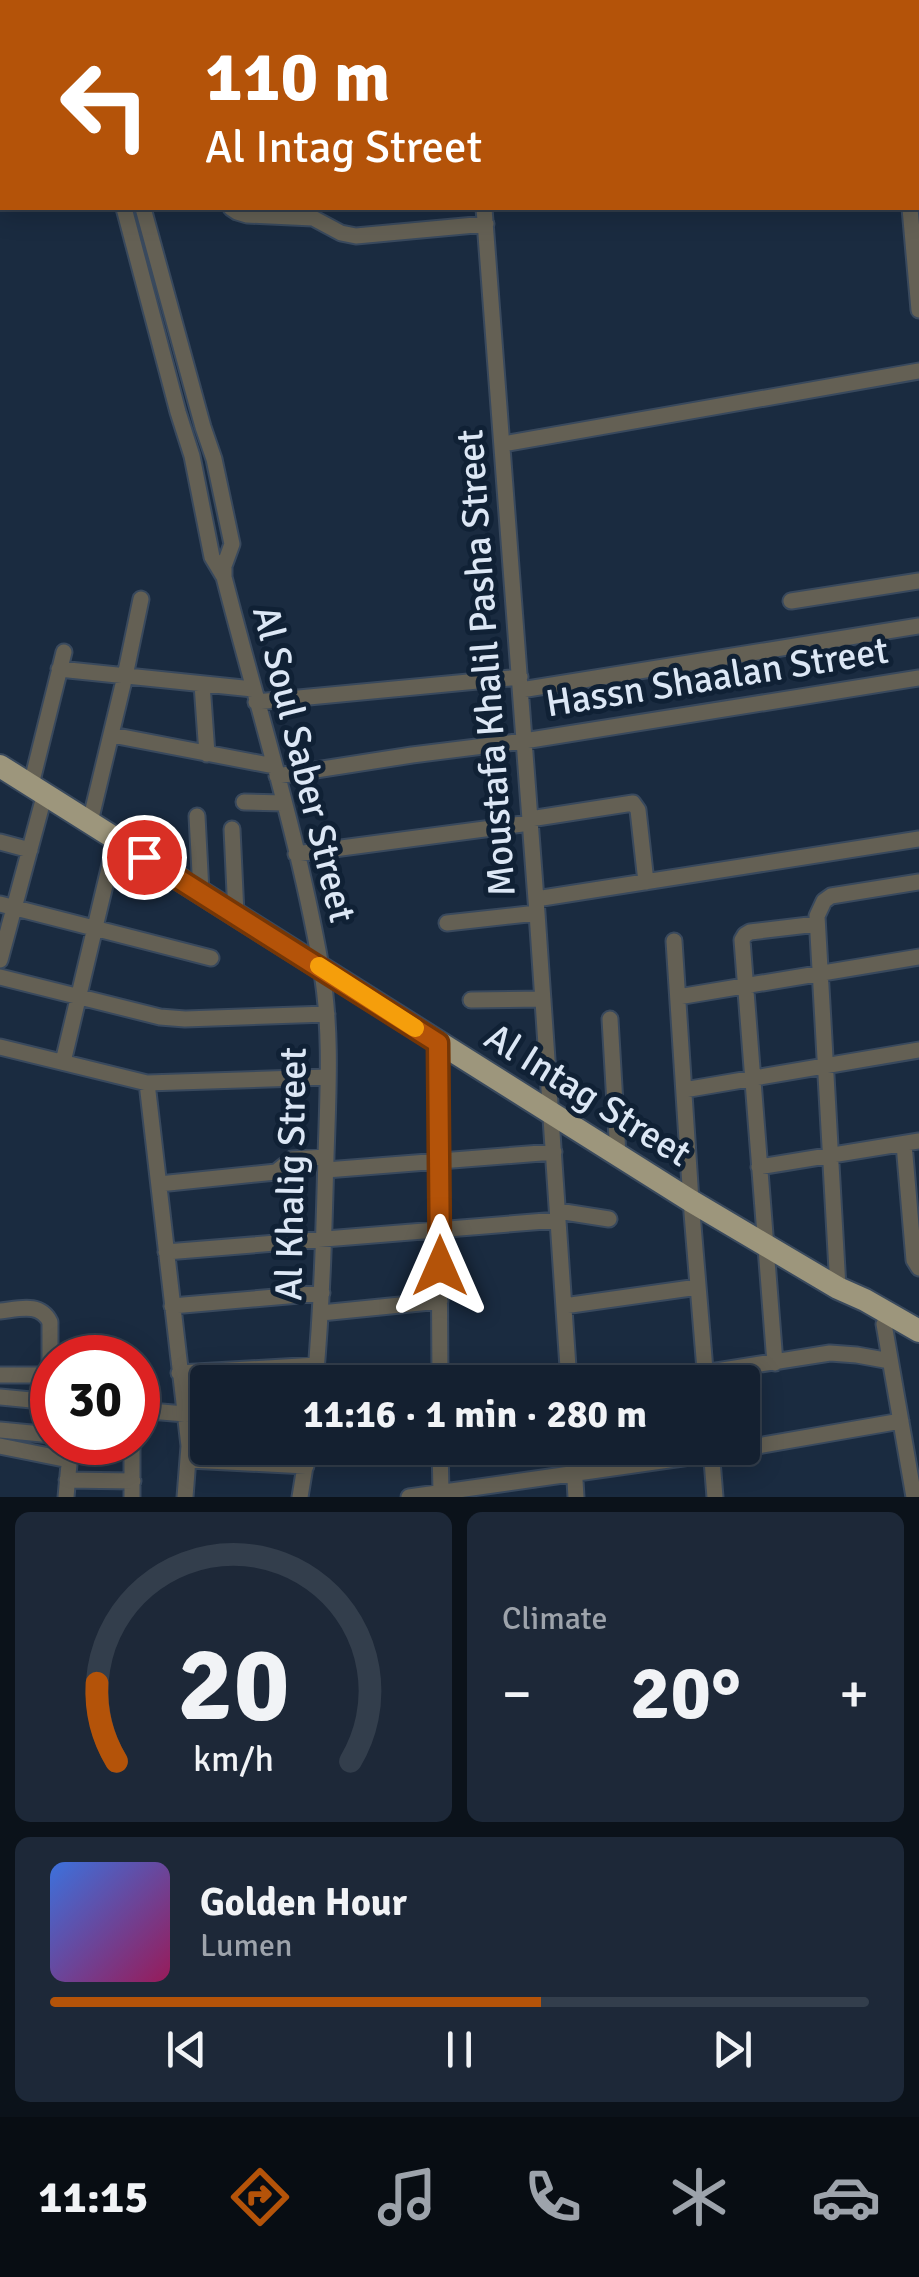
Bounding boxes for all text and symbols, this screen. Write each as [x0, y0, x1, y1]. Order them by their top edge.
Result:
text: 110 m [205, 34, 390, 120]
icon: left [40, 40, 170, 170]
text: Al Intag Street [205, 120, 482, 175]
street label: Moustafa Khalil Pasha Street [446, 428, 526, 898]
street label: Al Soul Saber Street [242, 601, 366, 927]
street label: Hassn Shaalan Street [542, 627, 892, 727]
pin [102, 815, 187, 900]
icon: arrive [117, 830, 172, 885]
street label: Al Intag Street [476, 1013, 700, 1177]
street label: Al Khalig Street [265, 1047, 317, 1301]
position arrow [388, 1214, 492, 1318]
speed limit sign: 30 [30, 1335, 160, 1465]
text: 11:16 · 1 min · 280 m [303, 1391, 647, 1438]
text: Climate [502, 1599, 608, 1638]
text: 20 [177, 1621, 290, 1749]
text: 20° [630, 1647, 741, 1740]
text: − [502, 1660, 532, 1728]
text: + [839, 1660, 869, 1728]
text: km/h [193, 1737, 274, 1781]
text: Golden Hour [200, 1879, 407, 1926]
text: Lumen [200, 1926, 292, 1965]
icon: previous [159, 2022, 214, 2077]
icon: pause [432, 2022, 487, 2077]
icon: next [705, 2022, 760, 2077]
icon: directions [225, 2162, 295, 2232]
icon: music [372, 2162, 442, 2232]
icon: phone [518, 2162, 588, 2232]
icon: climate [664, 2162, 734, 2232]
icon: car [811, 2162, 881, 2232]
text: 11:15 [38, 2170, 149, 2225]

